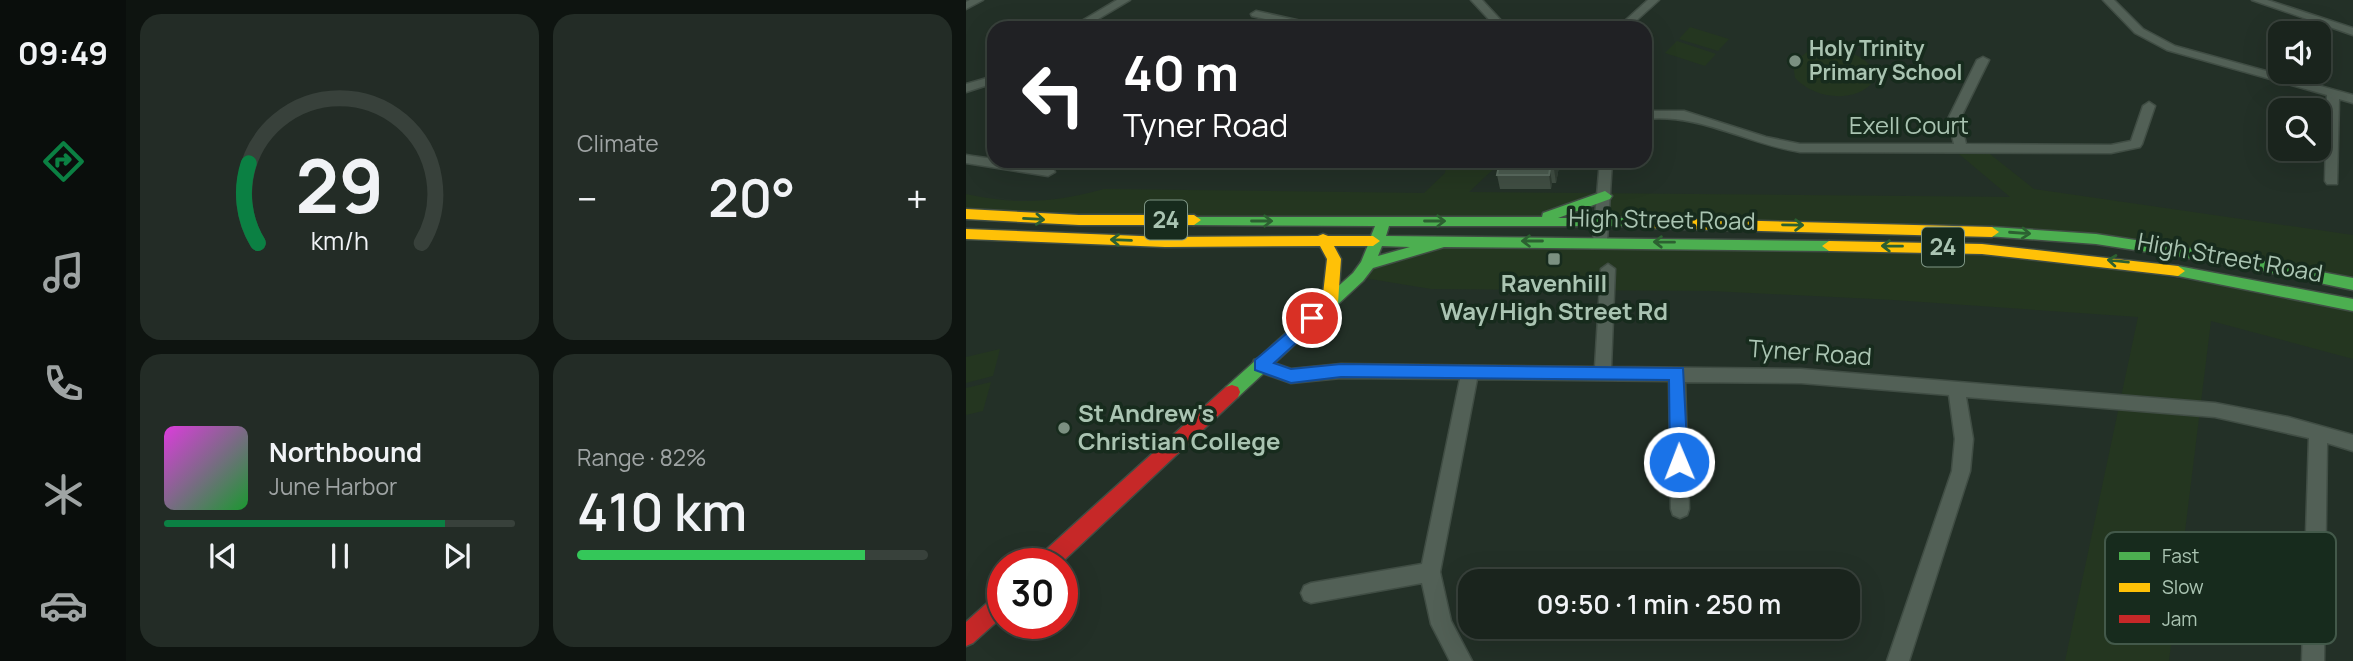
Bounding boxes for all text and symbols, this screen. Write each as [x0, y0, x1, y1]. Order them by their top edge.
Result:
map controls [2268, 21, 2331, 161]
button: sound [2268, 21, 2331, 84]
text: 09:49 [18, 31, 108, 75]
place label: Holy Trinity Primary School [1809, 34, 1963, 86]
text: 40 m [1123, 39, 1239, 106]
icon: left [1008, 49, 1099, 140]
marker: Holy Trinity Primary School [1787, 53, 1803, 69]
button: search [2268, 98, 2331, 161]
text: Tyner Road [1123, 103, 1288, 147]
street label: Exell Court [1849, 108, 1969, 141]
text: Climate [577, 127, 659, 159]
text: 29 [295, 135, 384, 235]
icon: directions [39, 137, 88, 186]
text: 20° [708, 162, 795, 233]
text: − [577, 172, 598, 224]
text: + [906, 172, 928, 224]
road number: 24 [1145, 200, 1187, 240]
street label: High Street Road [1568, 200, 1756, 237]
one-way arrow [1022, 212, 1045, 225]
one-way arrow [1250, 214, 1273, 228]
one-way arrow [1423, 214, 1446, 228]
one-way arrow [1781, 219, 1804, 232]
text: km/h [310, 223, 369, 258]
street label: High Street Road [2135, 224, 2325, 289]
one-way arrow [2008, 226, 2031, 239]
road number: 24 [1922, 228, 1964, 266]
one-way arrow [1110, 234, 1133, 247]
one-way arrow [1520, 234, 1543, 248]
one-way arrow [1653, 236, 1676, 249]
one-way arrow [1880, 240, 1903, 253]
icon: music [39, 248, 88, 297]
marker: Ravenhill Way/High Street Rd [1546, 251, 1562, 267]
one-way arrow [2108, 255, 2130, 268]
place label: Ravenhill Way/High Street Rd [1440, 266, 1668, 327]
pin [1282, 288, 1342, 348]
icon: arrive [1293, 299, 1331, 337]
street label: Tyner Road [1747, 331, 1873, 372]
icon: phone [39, 359, 88, 408]
place label: St Andrew's Christian College [1078, 396, 1281, 457]
marker: St Andrew's Christian College [1056, 420, 1072, 436]
position arrow [1642, 425, 1716, 499]
text: Northbound [269, 434, 422, 470]
text: Range · 82% [577, 441, 707, 473]
icon: climate [39, 470, 88, 519]
text: June Harbor [269, 470, 397, 502]
text: 410 km [577, 476, 747, 547]
legend [2105, 532, 2336, 644]
icon: previous [204, 537, 242, 575]
icon: pause [321, 537, 359, 575]
icon: next [438, 537, 476, 575]
text: Fast [2162, 543, 2199, 569]
speed limit sign: 30 [987, 548, 1078, 639]
text: Slow [2162, 574, 2204, 600]
icon: car [39, 581, 88, 630]
text: 09:50 · 1 min · 250 m [1537, 586, 1781, 622]
text: Jam [2162, 606, 2197, 632]

